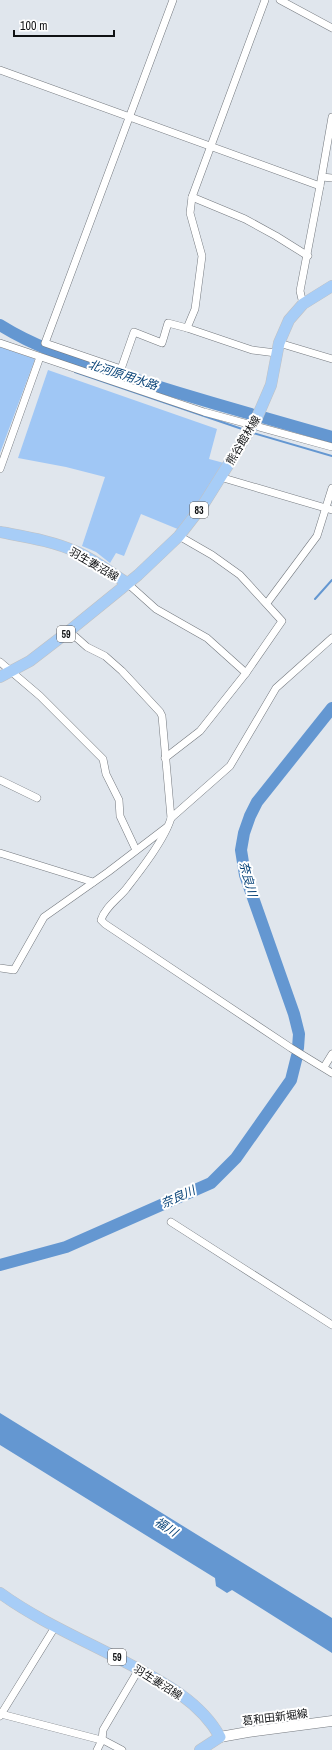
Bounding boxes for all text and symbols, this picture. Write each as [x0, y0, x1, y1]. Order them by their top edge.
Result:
scale bar [14, 12, 114, 38]
text: 100 m [20, 18, 47, 34]
water label: 北河原用水路 [86, 356, 161, 394]
street label: 熊谷館林線 [223, 413, 263, 467]
road number: 83 [190, 502, 208, 518]
street label: 羽生妻沼線 [67, 544, 121, 584]
road number: 59 [57, 626, 75, 642]
water label: 奈良川 [236, 860, 261, 900]
water label: 奈良川 [158, 1182, 200, 1212]
water label: 福川 [152, 1514, 182, 1541]
road number: 59 [108, 1649, 126, 1665]
street label: 羽生妻沼線 [131, 1661, 185, 1703]
street label: 葛和田新堀線 [241, 1706, 309, 1728]

